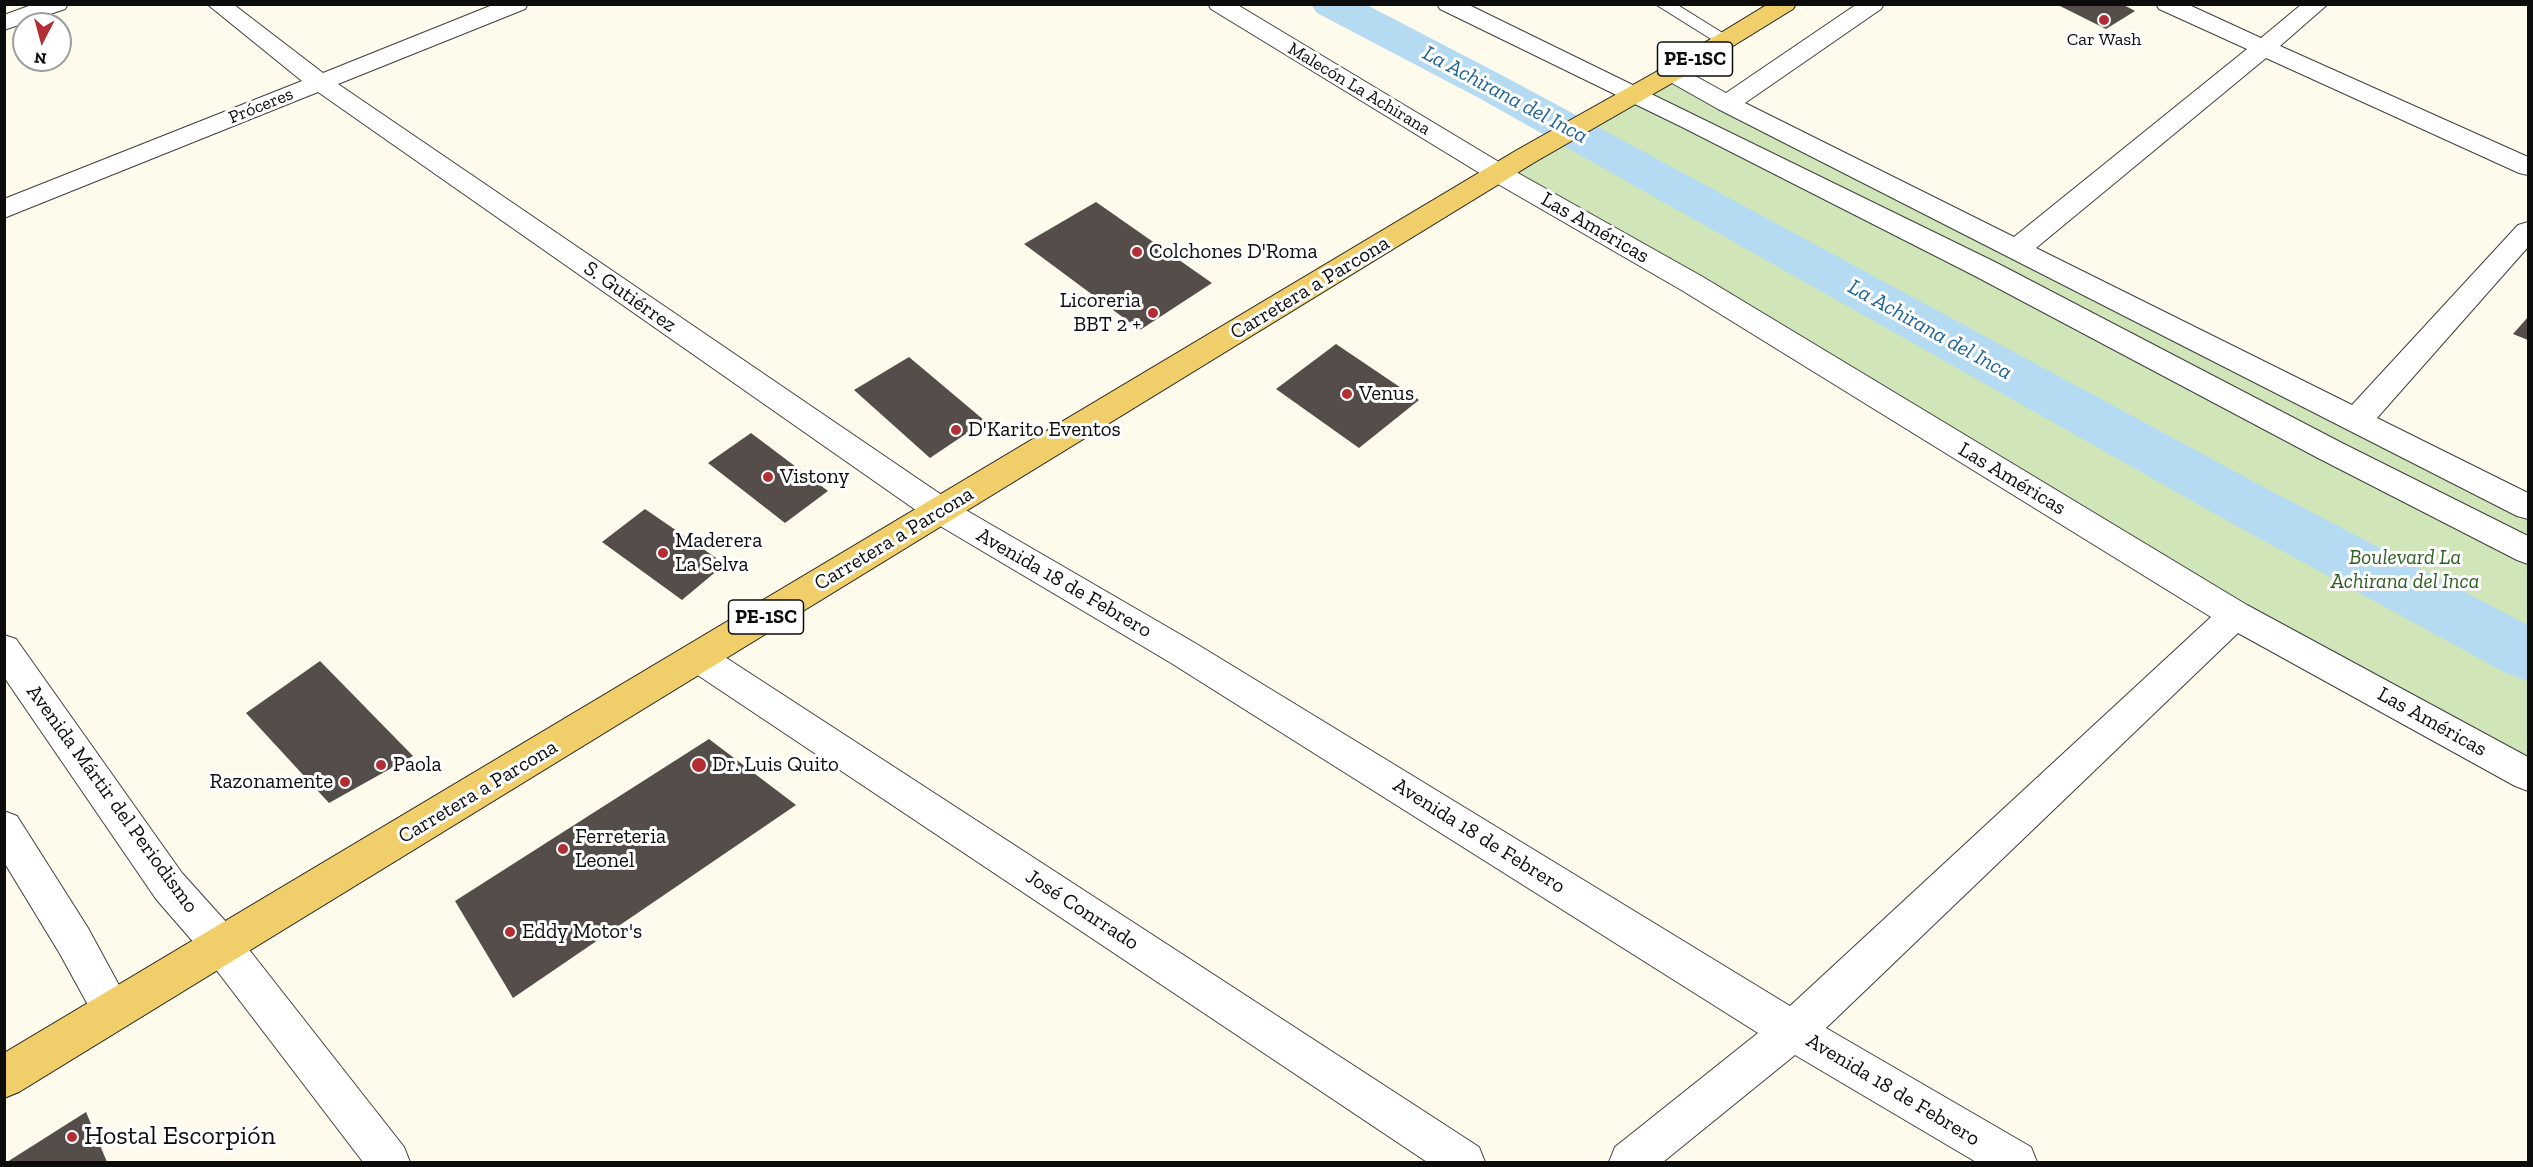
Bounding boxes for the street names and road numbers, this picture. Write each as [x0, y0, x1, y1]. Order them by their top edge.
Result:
street label: Malecón La Achirana [1284, 38, 1434, 140]
road number: PE-1SC [1658, 42, 1732, 76]
street label: Próceres [226, 83, 296, 129]
street label: Las Américas [1536, 187, 1654, 269]
street label: Carretera a Parcona [1226, 231, 1394, 345]
street label: S. Gutiérrez [579, 256, 681, 338]
street label: Las Américas [1954, 437, 2070, 521]
street label: Carretera a Parcona [810, 482, 978, 596]
street label: Avenida 18 de Febrero [972, 523, 1156, 643]
road number: PE-1SC [728, 600, 804, 634]
street label: Avenida Mártir del Periodismo [21, 680, 203, 918]
street label: Las Américas [2373, 682, 2491, 762]
street label: Carretera a Parcona [394, 735, 562, 849]
street label: Avenida 18 de Febrero [1388, 773, 1570, 899]
street label: José Conrrado [1021, 864, 1143, 956]
street label: Avenida 18 de Febrero [1802, 1028, 1984, 1152]

